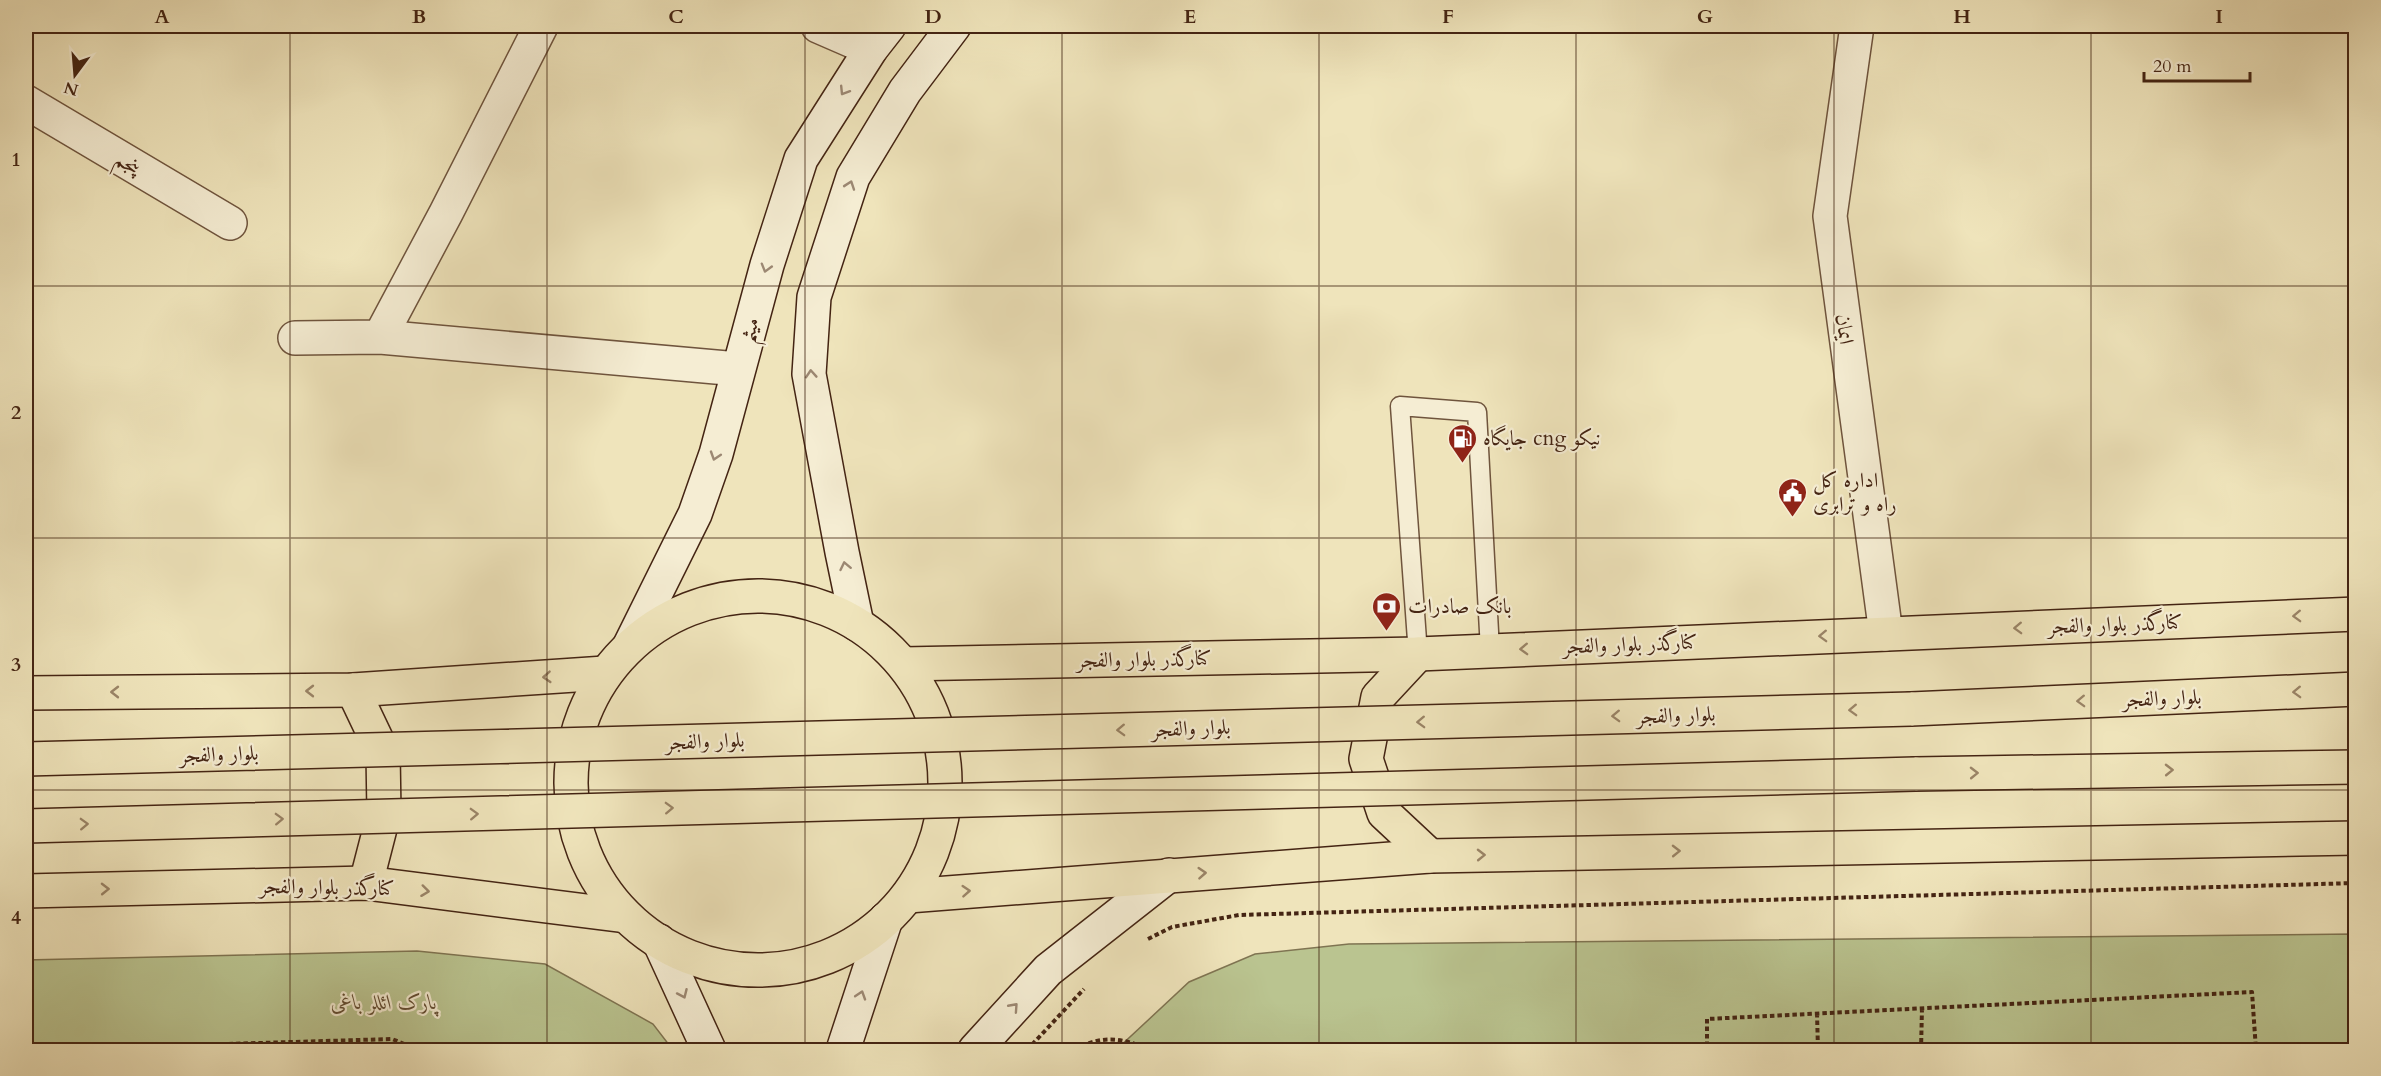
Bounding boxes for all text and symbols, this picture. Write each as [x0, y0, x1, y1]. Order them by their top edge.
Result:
text: A [154, 3, 170, 30]
text: B [412, 3, 426, 30]
text: C [668, 3, 684, 30]
text: D [924, 3, 942, 30]
text: E [1184, 3, 1196, 30]
text: F [1442, 3, 1454, 30]
text: G [1697, 3, 1713, 30]
text: H [1953, 3, 1971, 30]
text: I [2215, 3, 2223, 30]
north arrow [45, 45, 105, 105]
scale bar [2144, 45, 2250, 83]
text: 20 m [2153, 54, 2192, 79]
text: N [61, 76, 81, 101]
one-way arrow [840, 84, 851, 95]
street label: پنجم [107, 145, 147, 187]
text: 1 [11, 146, 21, 173]
one-way arrow [843, 181, 856, 191]
one-way arrow [761, 262, 773, 273]
street label: ایمان [1828, 312, 1861, 346]
street label: میثم [732, 314, 773, 348]
one-way arrow [805, 370, 818, 379]
text: 2 [11, 399, 21, 426]
fuel station icon: جایگاه cng نیکو [1446, 422, 1478, 464]
place label: جایگاه cng نیکو [1483, 424, 1601, 453]
one-way arrow [709, 450, 722, 461]
place label: اداره کل راه و ترابری [1813, 466, 1897, 519]
public building icon: اداره کل راه و ترابری [1776, 476, 1808, 518]
one-way arrow [839, 562, 852, 572]
bank icon: بانک صادرات [1371, 590, 1403, 632]
place label: بانک صادرات [1408, 592, 1512, 621]
street label: کنارگذر بلوار والفجر [2045, 607, 2183, 641]
one-way arrow [2293, 610, 2302, 623]
one-way arrow [2014, 622, 2023, 635]
street label: کنارگذر بلوار والفجر [1560, 627, 1698, 661]
one-way arrow [1819, 630, 1828, 643]
street label: کنارگذر بلوار والفجر [1074, 643, 1212, 675]
one-way arrow [1519, 643, 1528, 655]
text: 3 [11, 651, 21, 678]
one-way arrow [542, 671, 551, 684]
street label: بلوار والفجر [2120, 683, 2202, 714]
one-way arrow [306, 684, 315, 697]
one-way arrow [2293, 685, 2302, 698]
one-way arrow [111, 686, 120, 698]
one-way arrow [2077, 695, 2086, 708]
street label: بلوار والفجر [1634, 700, 1716, 731]
one-way arrow [1848, 704, 1857, 716]
one-way arrow [1611, 710, 1620, 723]
street label: بلوار والفجر [1149, 713, 1231, 744]
one-way arrow [1416, 715, 1425, 728]
one-way arrow [1116, 723, 1125, 736]
street label: بلوار والفجر [663, 726, 745, 757]
street label: بلوار والفجر [177, 739, 259, 770]
one-way arrow [2164, 764, 2173, 776]
one-way arrow [1969, 767, 1978, 780]
one-way arrow [664, 802, 673, 815]
one-way arrow [469, 808, 478, 820]
one-way arrow [274, 813, 283, 825]
one-way arrow [79, 818, 88, 831]
one-way arrow [1671, 845, 1680, 857]
one-way arrow [1476, 848, 1485, 861]
one-way arrow [1198, 866, 1207, 879]
street label: کنارگذر بلوار والفجر [257, 871, 395, 903]
one-way arrow [100, 883, 109, 896]
one-way arrow [421, 884, 430, 897]
one-way arrow [962, 885, 971, 898]
text: 4 [11, 904, 21, 931]
park label: پارک ائللر باغی [331, 988, 439, 1017]
one-way arrow [676, 988, 688, 999]
one-way arrow [854, 990, 867, 1001]
one-way arrow [1007, 1003, 1018, 1014]

